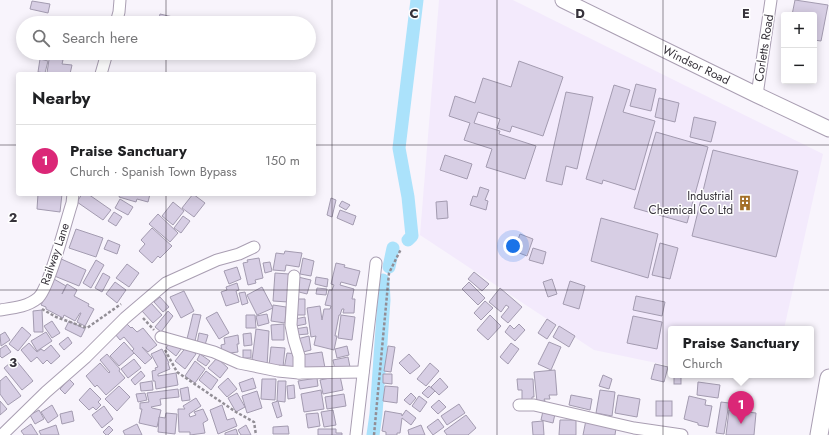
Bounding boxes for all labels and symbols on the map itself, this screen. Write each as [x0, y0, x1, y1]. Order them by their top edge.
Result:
text: C [409, 4, 419, 23]
text: D [575, 4, 585, 23]
text: E [742, 4, 750, 23]
street label: Corletts Road [750, 13, 778, 83]
street label: Windsor Road [659, 41, 733, 89]
place label: Industrial Chemical Co Ltd [648, 187, 733, 219]
building icon: Industrial Chemical Co Ltd [736, 194, 754, 212]
text: 2 [9, 208, 17, 227]
street label: Railway Lane [36, 220, 74, 288]
your location [503, 236, 523, 256]
text: 3 [9, 353, 17, 372]
pin: 1 [728, 391, 754, 424]

